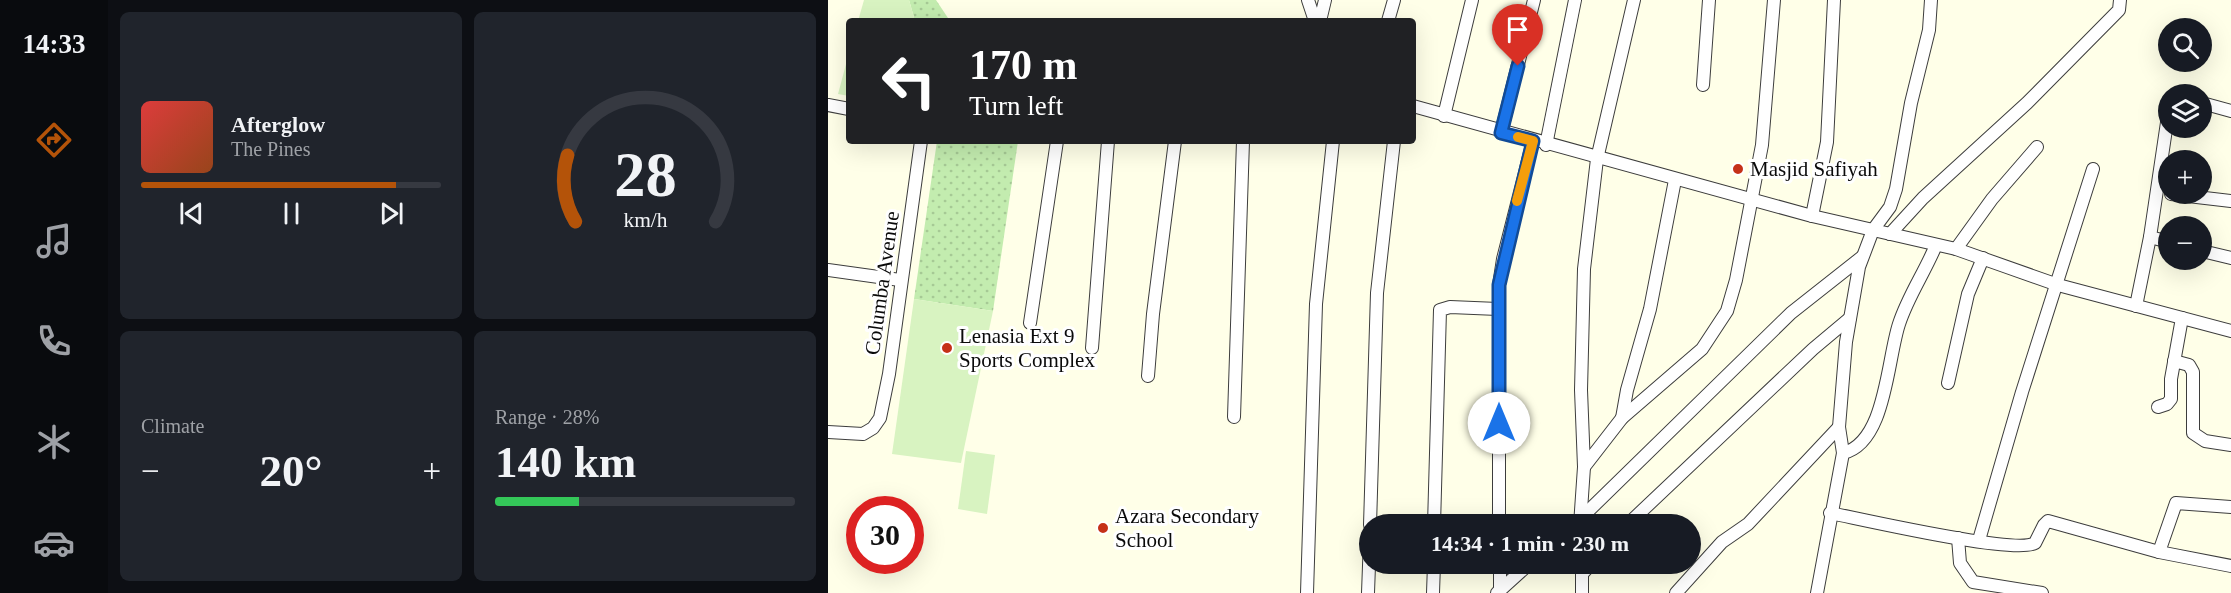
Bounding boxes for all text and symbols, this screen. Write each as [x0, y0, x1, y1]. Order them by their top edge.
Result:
pin [1492, 4, 1543, 66]
icon: arrive [1501, 13, 1534, 46]
map controls [2158, 18, 2212, 270]
button: search [2158, 18, 2212, 72]
text: 14:33 [23, 29, 86, 59]
icon: left [870, 42, 948, 120]
text: 170 m [969, 42, 1078, 88]
button: layers [2158, 84, 2212, 138]
text: Turn left [969, 91, 1063, 121]
text: Afterglow [231, 112, 325, 137]
icon: directions [33, 119, 75, 161]
text: The Pines [231, 138, 310, 160]
text: 28 [614, 141, 676, 210]
button: + [2158, 150, 2212, 204]
place label: Masjid Safiyah [1750, 157, 1878, 181]
marker: Masjid Safiyah [1731, 162, 1745, 176]
icon: previous [175, 197, 208, 230]
icon: pause [275, 197, 308, 230]
icon: next [375, 197, 408, 230]
text: km/h [623, 209, 667, 233]
street label: Columba Avenue [860, 210, 904, 356]
button: − [2158, 216, 2212, 270]
icon: music [33, 220, 75, 262]
icon: phone [33, 320, 75, 362]
place label: Lenasia Ext 9 Sports Complex [959, 324, 1095, 372]
marker: Lenasia Ext 9 Sports Complex [940, 341, 954, 355]
position arrow [1467, 391, 1531, 455]
text: Range · 28% [495, 406, 599, 428]
text: Climate [141, 415, 204, 437]
icon: climate [33, 421, 75, 463]
text: 140 km [495, 437, 636, 487]
text: 20° [260, 446, 323, 496]
text: − [141, 453, 160, 489]
text: + [422, 453, 441, 489]
speed limit sign: 30 [846, 496, 924, 574]
place label: Azara Secondary School [1115, 504, 1260, 552]
marker: Azara Secondary School [1096, 521, 1110, 535]
icon: car [33, 522, 75, 564]
text: 14:34 · 1 min · 230 m [1431, 531, 1629, 556]

